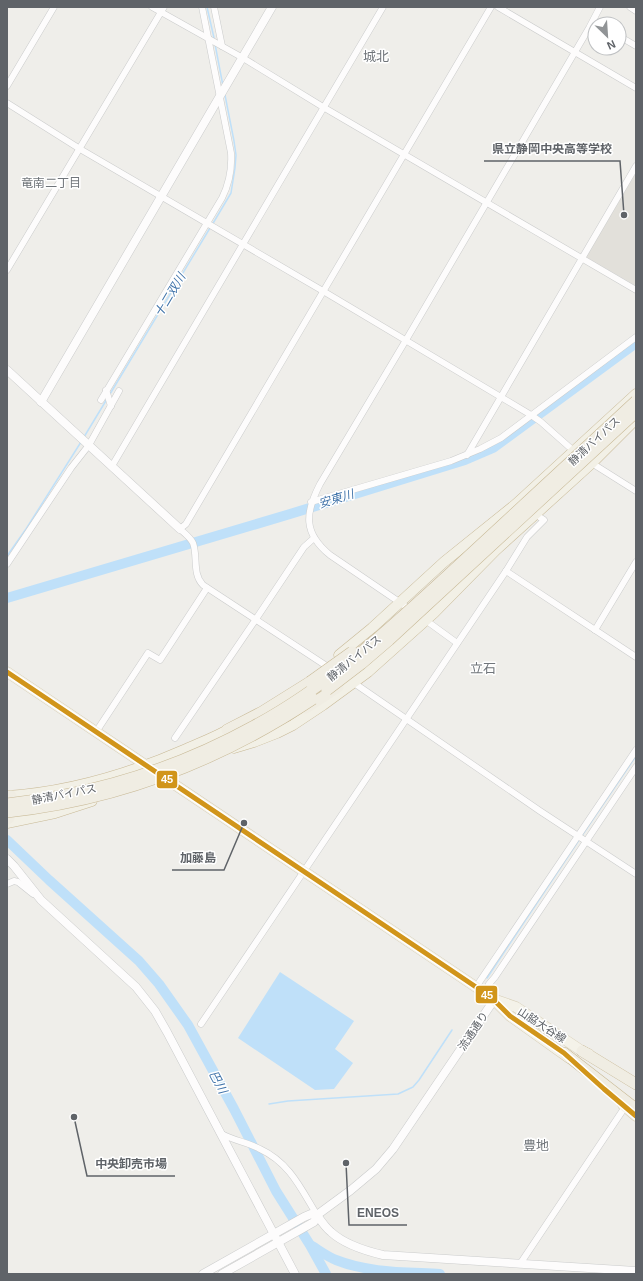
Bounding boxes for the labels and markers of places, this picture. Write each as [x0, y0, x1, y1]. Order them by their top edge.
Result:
callout: 県立静岡中央高等学校 [484, 137, 620, 161]
callout: 加藤島 [172, 846, 224, 870]
callout: 中央卸売市場 [87, 1152, 175, 1176]
callout: ENEOS [349, 1201, 407, 1225]

